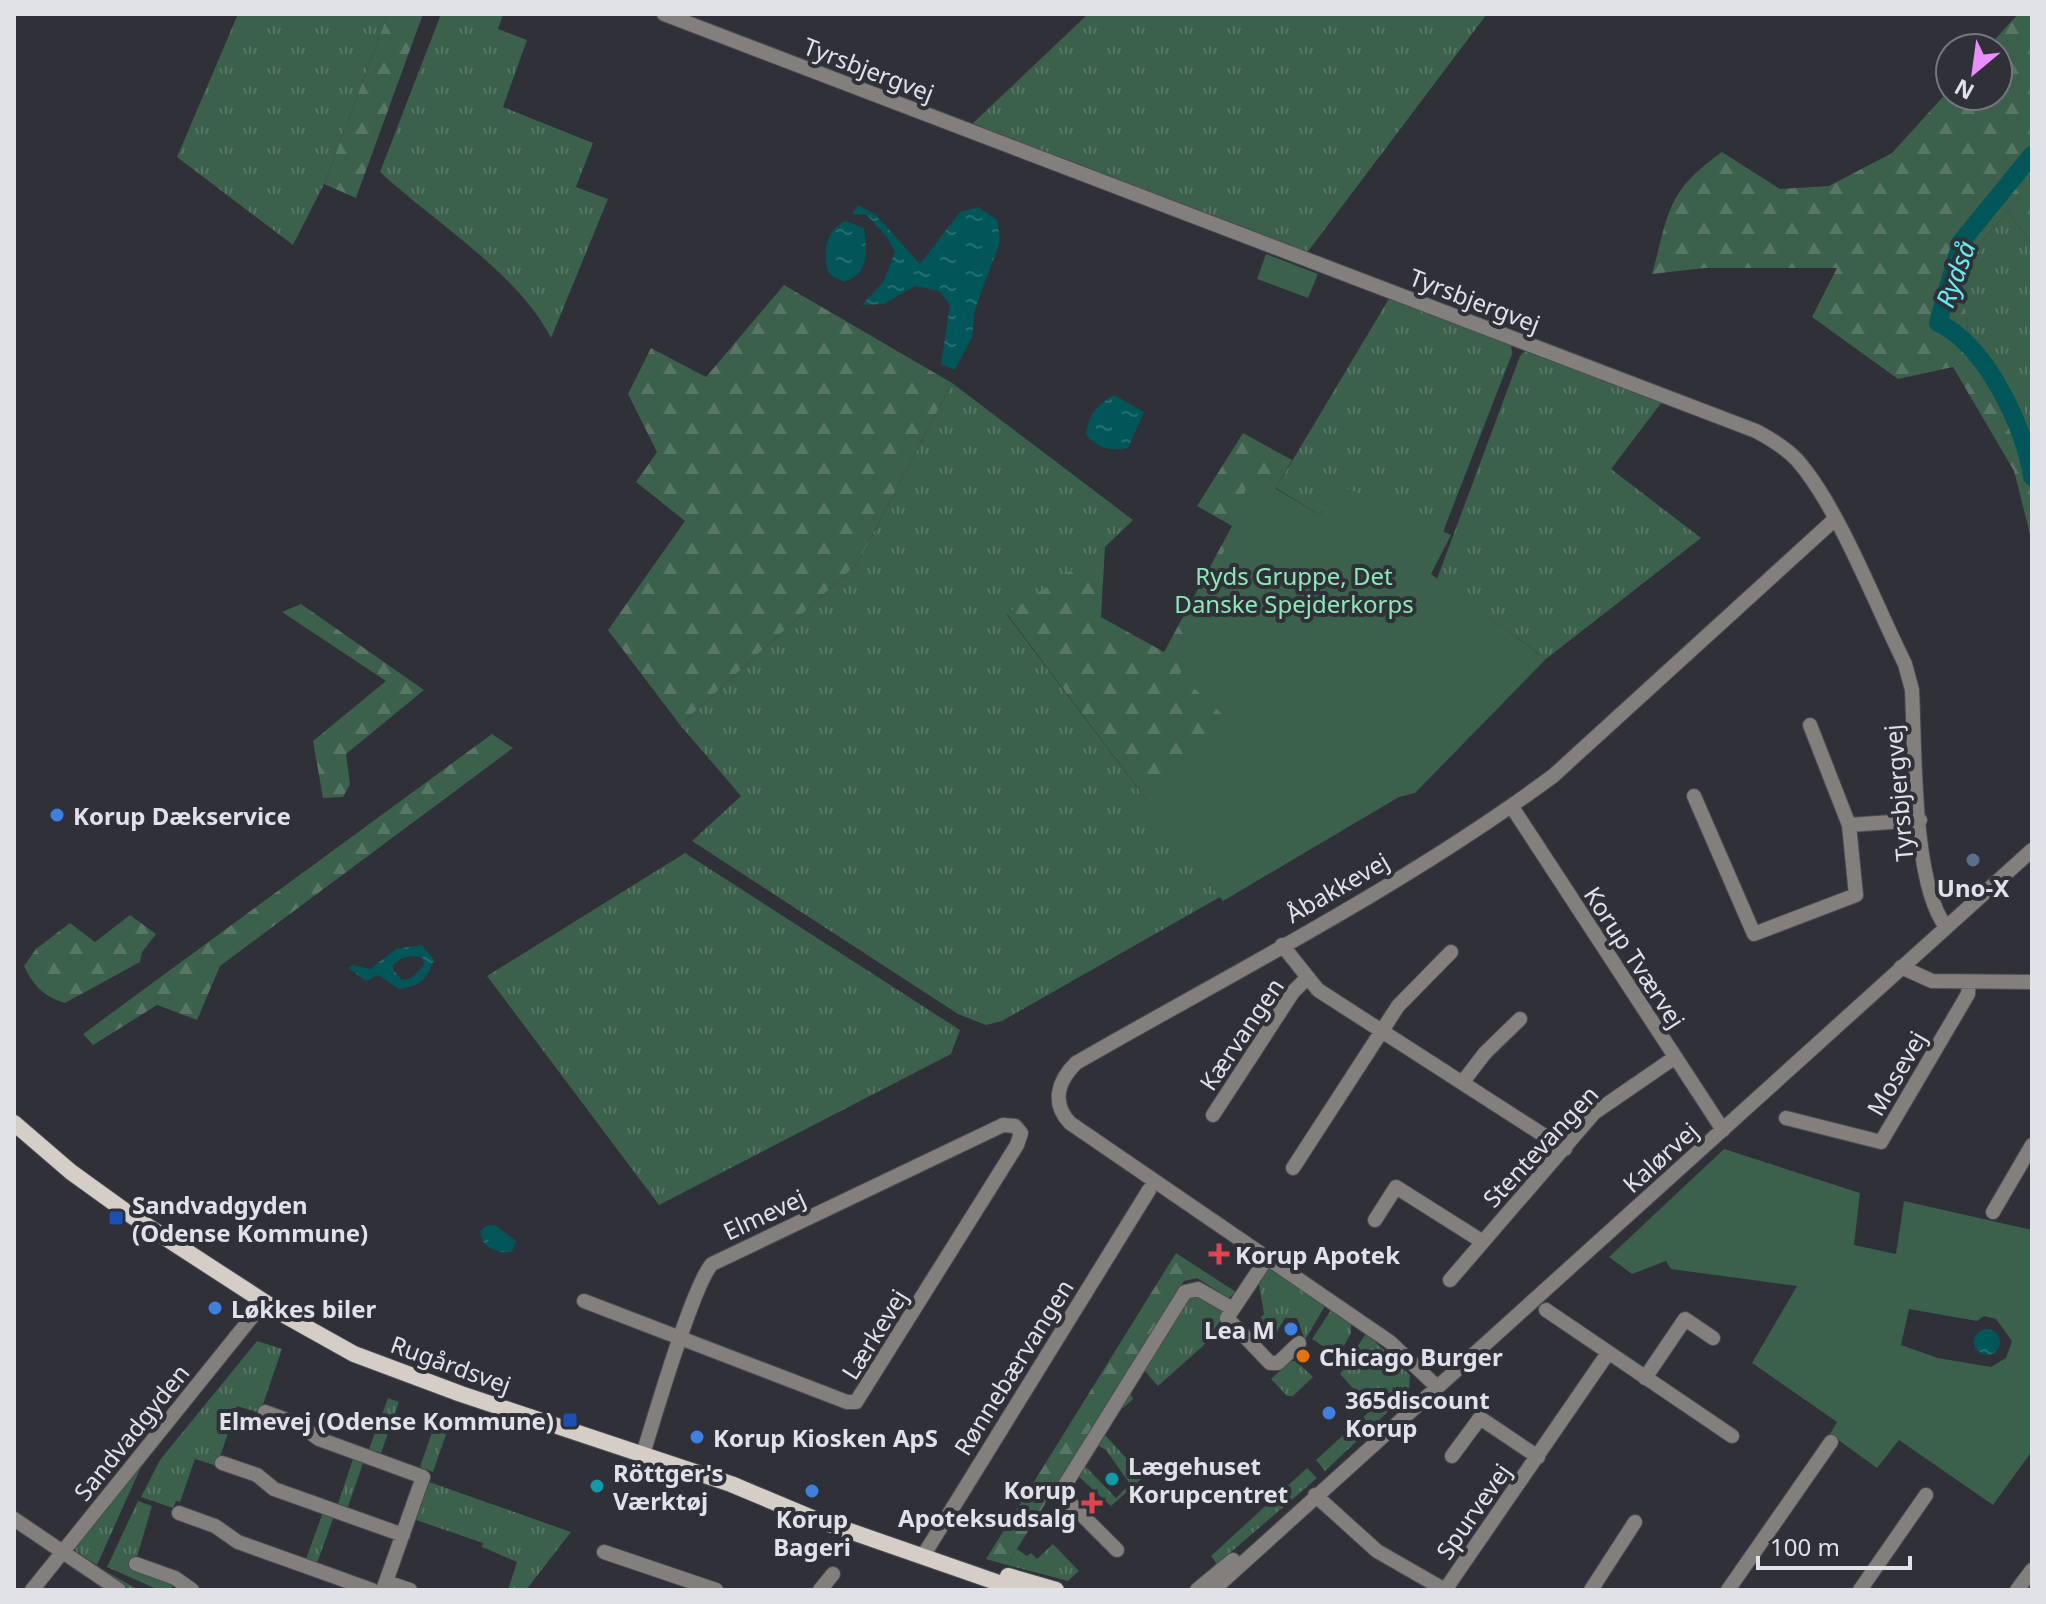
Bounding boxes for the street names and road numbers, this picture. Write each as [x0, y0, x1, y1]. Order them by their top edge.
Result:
street label: Tyrsbjergvej [799, 29, 939, 109]
street label: Tyrsbjergvej [1405, 260, 1545, 340]
street label: Tyrsbjergvej [1876, 723, 1920, 863]
street label: Åbakkevej [1279, 844, 1395, 930]
street label: Korup Tværvej [1577, 880, 1693, 1034]
street label: Kærvangen [1191, 971, 1291, 1097]
street label: Mosevej [1859, 1025, 1933, 1121]
street label: Stentevangen [1475, 1078, 1605, 1214]
street label: Kalørvej [1615, 1114, 1705, 1200]
street label: Elmevej [718, 1181, 810, 1247]
street label: Rønnebærvangen [946, 1273, 1080, 1461]
street label: Lærkevej [833, 1282, 915, 1386]
street label: Rugårdsvej [386, 1327, 516, 1401]
street label: Sandvadgyden [66, 1357, 196, 1507]
street label: Spurvevej [1428, 1457, 1518, 1565]

